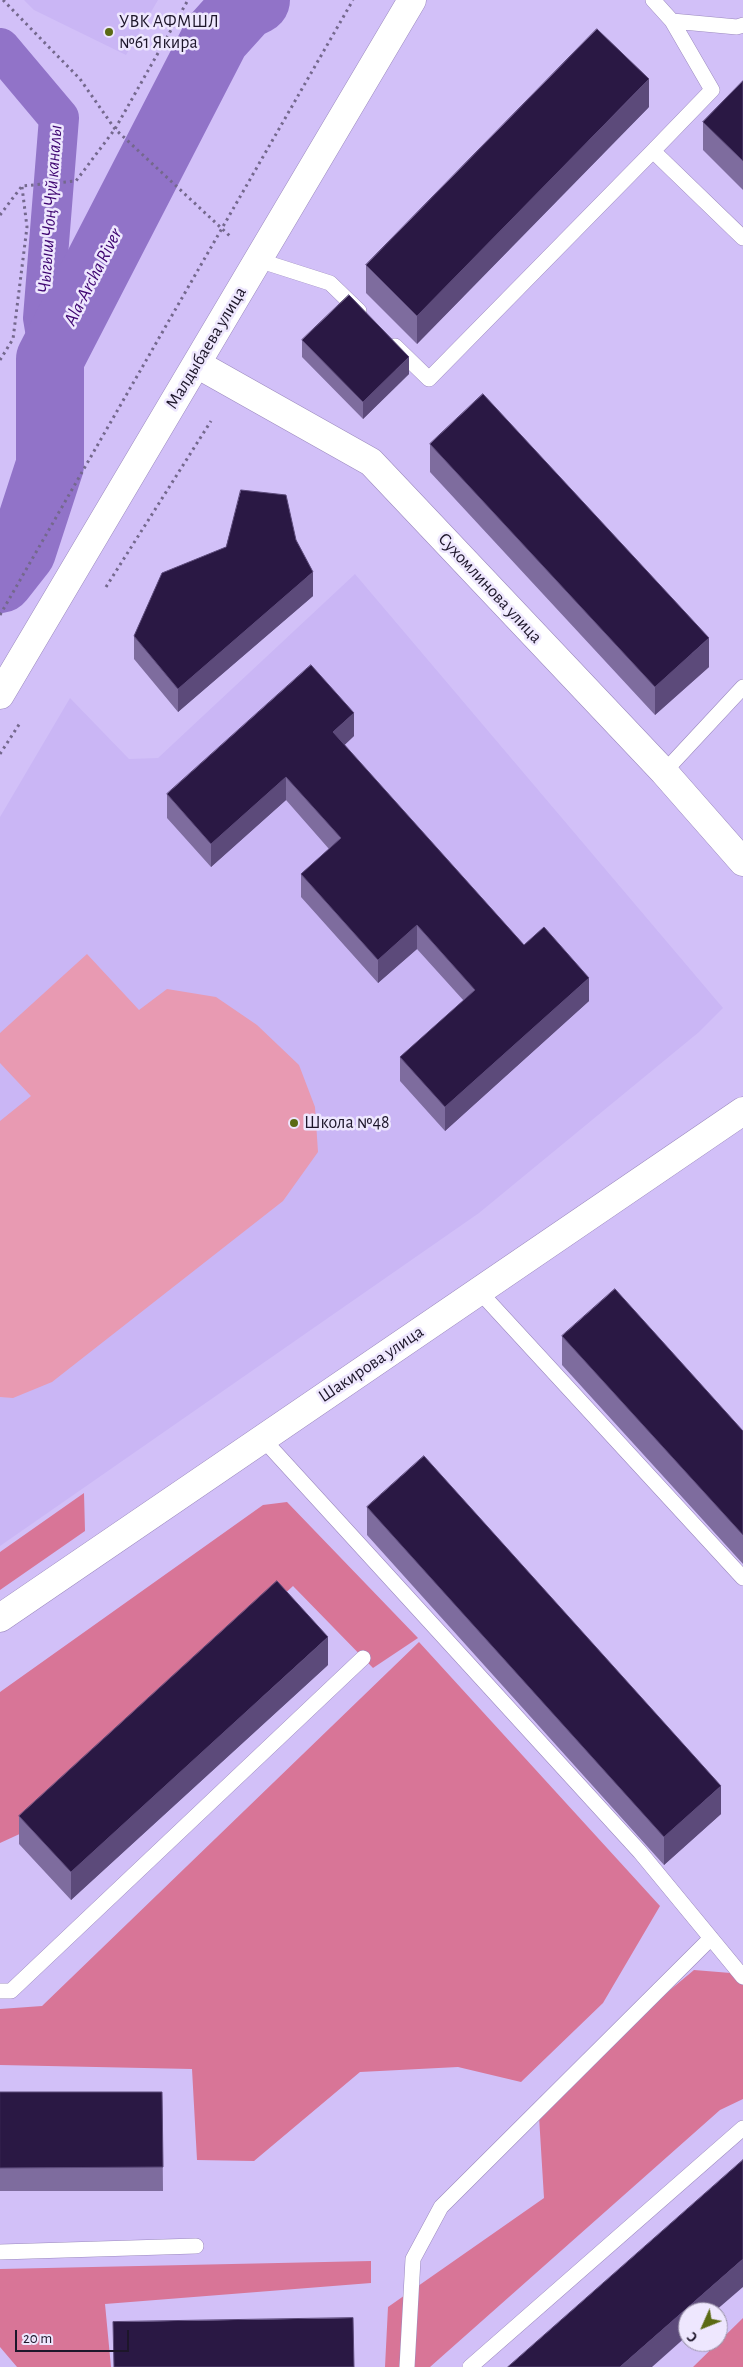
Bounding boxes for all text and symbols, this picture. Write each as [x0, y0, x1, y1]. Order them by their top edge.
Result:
place label: УВК АФМШЛ №61 Якира [119, 11, 219, 54]
marker: УВК АФМШЛ №61 Якира [103, 26, 115, 38]
water label: Чыгыш Чоң Чүй каналы [33, 124, 67, 294]
water label: Ala-Archa River [59, 225, 127, 329]
street label: Малдыбаева улица [161, 283, 251, 413]
street label: Сухомлинова улица [433, 528, 547, 648]
place label: Школа №48 [304, 1112, 390, 1134]
marker: Школа №48 [288, 1117, 300, 1129]
street label: Шакирова улица [314, 1321, 428, 1407]
north arrow [678, 2302, 728, 2352]
scale bar [18, 2320, 131, 2352]
text: С [685, 2329, 701, 2344]
text: 20 m [23, 2331, 52, 2346]

